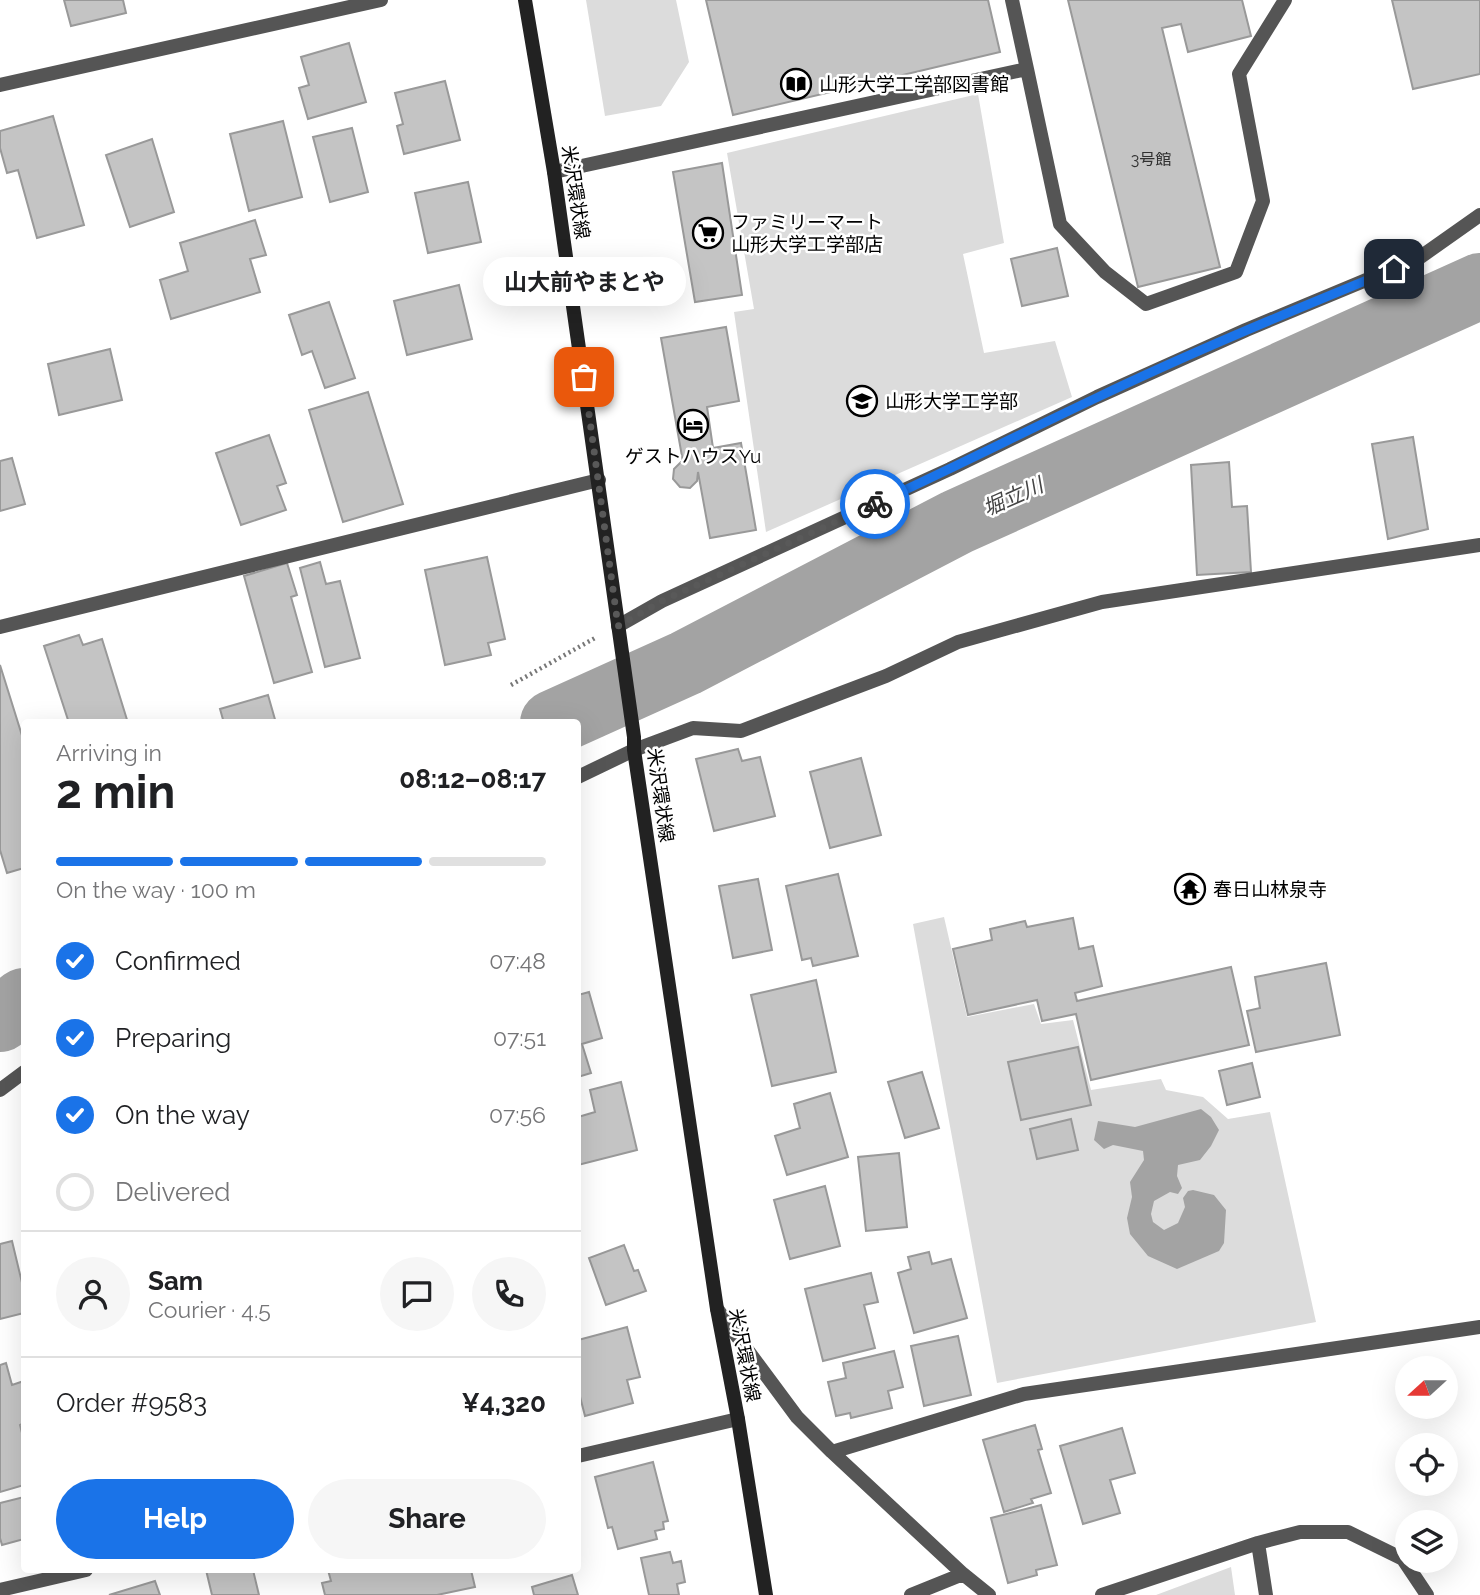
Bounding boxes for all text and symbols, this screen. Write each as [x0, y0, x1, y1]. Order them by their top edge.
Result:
library icon: 山形大学工学部図書館 [779, 67, 813, 101]
place label: 山形大学工学部図書館 [819, 73, 1009, 95]
street label: 米沢環状線 [558, 143, 594, 241]
house number: 3号館 [1131, 150, 1171, 169]
place label: ファミリーマート 山形大学工学部店 [731, 211, 883, 255]
supermarket icon: ファミリーマート 山形大学工学部店 [691, 216, 725, 250]
pin [1364, 239, 1424, 299]
icon: home [1375, 250, 1413, 288]
callout: 山大前やまとや [482, 258, 686, 307]
text: 山大前やまとや [504, 268, 665, 295]
pin [554, 347, 614, 407]
icon: bag [565, 358, 603, 396]
school or university icon: 山形大学工学部 [845, 384, 879, 418]
place label: 山形大学工学部 [885, 390, 1018, 412]
hotel icon: ゲストハウスYu [676, 408, 710, 442]
place label: ゲストハウスYu [625, 445, 761, 467]
courier [840, 469, 910, 539]
water label: 堀立川 [979, 471, 1048, 521]
icon: bike [856, 485, 894, 523]
text: Arriving in [56, 739, 162, 766]
street label: 米沢環状線 [643, 746, 679, 844]
text: 08:12–08:17 [399, 764, 546, 794]
text: 2 min [56, 765, 175, 819]
temple icon: 春日山林泉寺 [1173, 872, 1207, 906]
text: On the way · 100 m [56, 876, 256, 903]
place label: 春日山林泉寺 [1213, 878, 1327, 900]
icon: check [56, 942, 94, 980]
text: Confirmed [115, 946, 241, 976]
text: 07:48 [489, 947, 546, 974]
icon: check [56, 1019, 94, 1057]
text: Preparing [115, 1023, 231, 1053]
text: 07:51 [493, 1024, 546, 1051]
icon: check [56, 1096, 94, 1134]
text: On the way [115, 1100, 250, 1130]
text: 07:56 [489, 1101, 546, 1128]
text: Delivered [115, 1177, 230, 1207]
button: person [56, 1257, 130, 1331]
button: chat [380, 1257, 454, 1331]
button: phone [472, 1257, 546, 1331]
text: Sam [148, 1266, 203, 1296]
text: Courier · 4.5 [148, 1296, 271, 1323]
street label: 米沢環状線 [725, 1306, 765, 1404]
north arrow [1395, 1356, 1458, 1419]
map controls [1395, 1356, 1458, 1573]
text: Order #9583 [56, 1388, 207, 1418]
text: ¥4,320 [461, 1388, 546, 1418]
button: locate [1395, 1433, 1458, 1496]
button: Help [56, 1479, 294, 1559]
button: Share [308, 1479, 546, 1559]
button: layers [1395, 1510, 1458, 1573]

